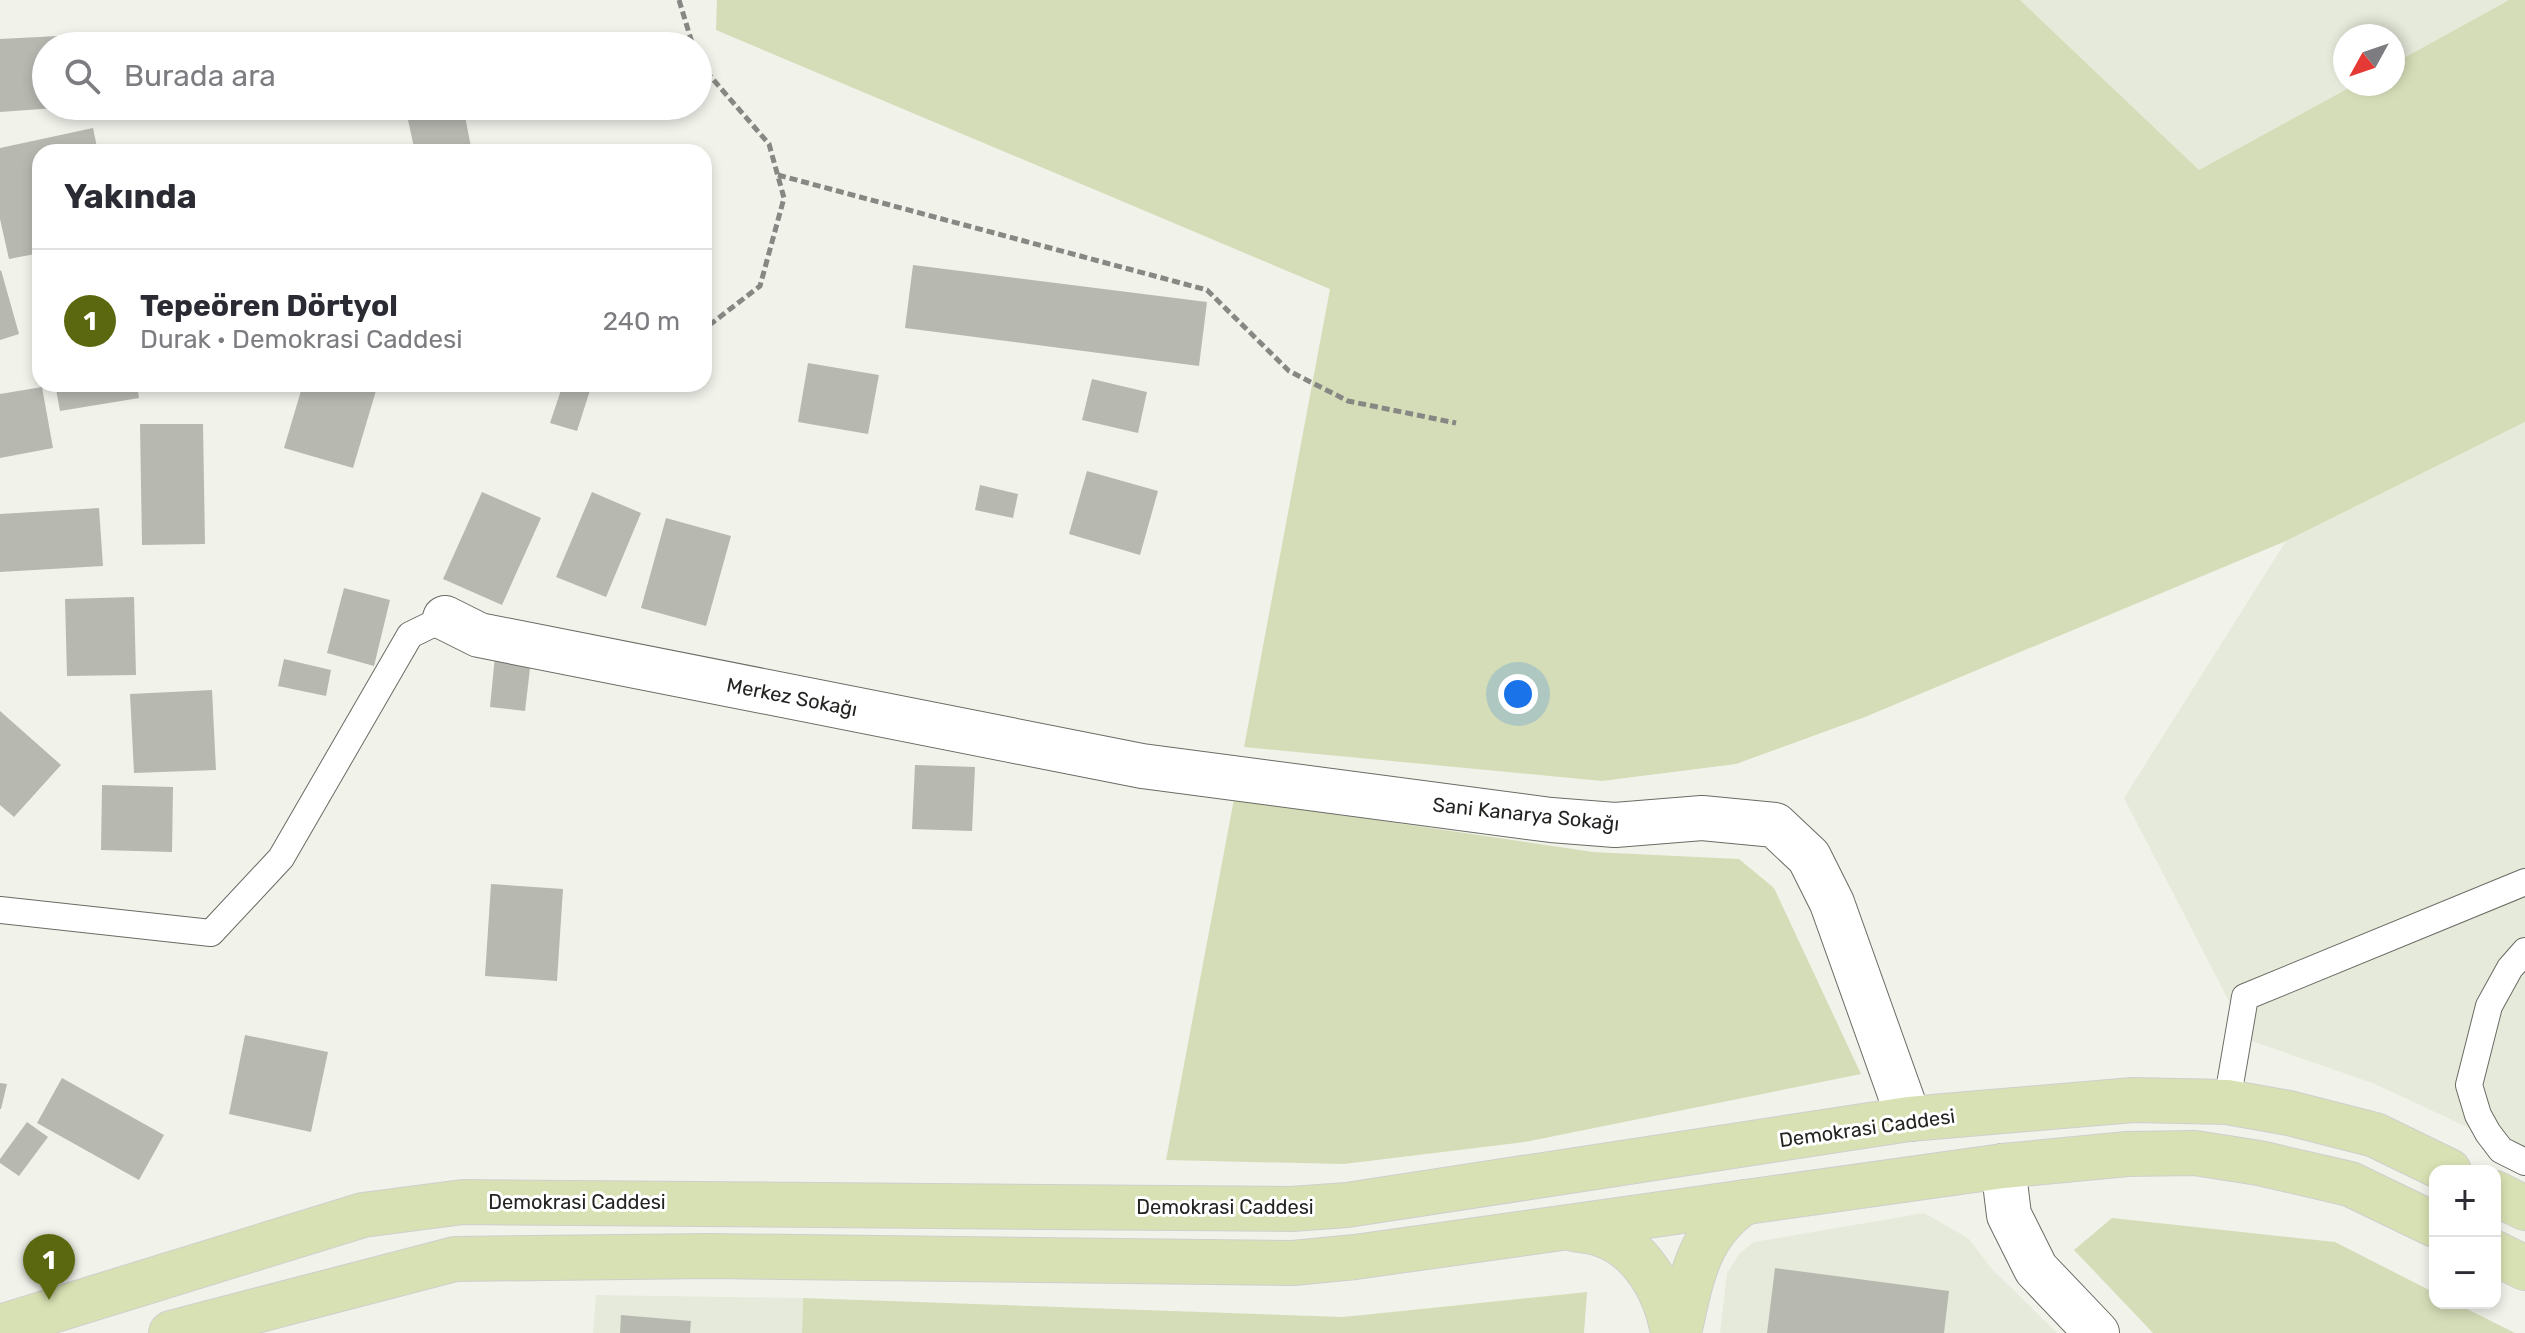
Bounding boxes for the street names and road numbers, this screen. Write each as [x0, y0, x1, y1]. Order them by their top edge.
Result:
street label: Merkez Sokağı [725, 673, 859, 721]
street label: Sani Kanarya Sokağı [1432, 792, 1620, 836]
street label: Demokrasi Caddesi [1777, 1104, 1957, 1152]
street label: Demokrasi Caddesi [488, 1190, 666, 1214]
street label: Demokrasi Caddesi [1136, 1195, 1314, 1219]

